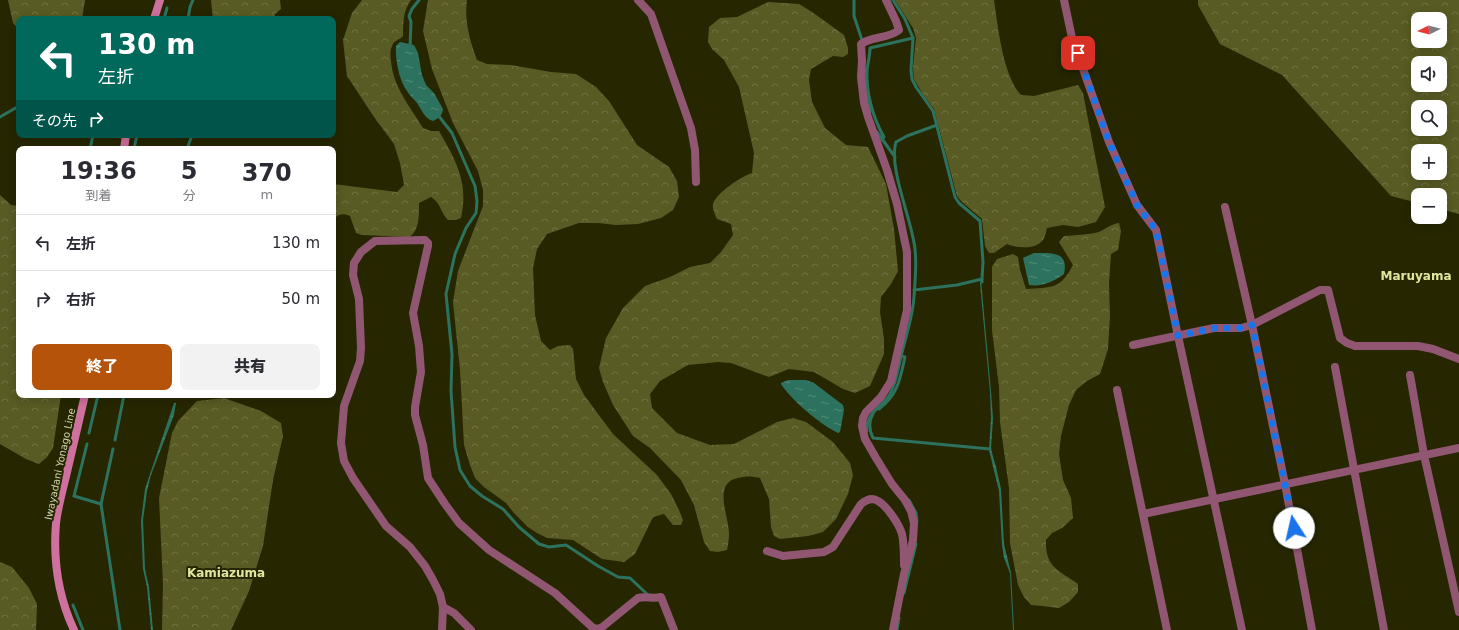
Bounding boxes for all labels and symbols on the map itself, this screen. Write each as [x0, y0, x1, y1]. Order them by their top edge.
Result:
north arrow [1411, 12, 1447, 48]
pin [1061, 36, 1095, 70]
district label: Maruyama [1380, 269, 1452, 283]
street label: Iwayadani Yonago Line [43, 407, 77, 521]
position arrow [1273, 507, 1315, 549]
district label: Kamiazuma [187, 566, 265, 580]

